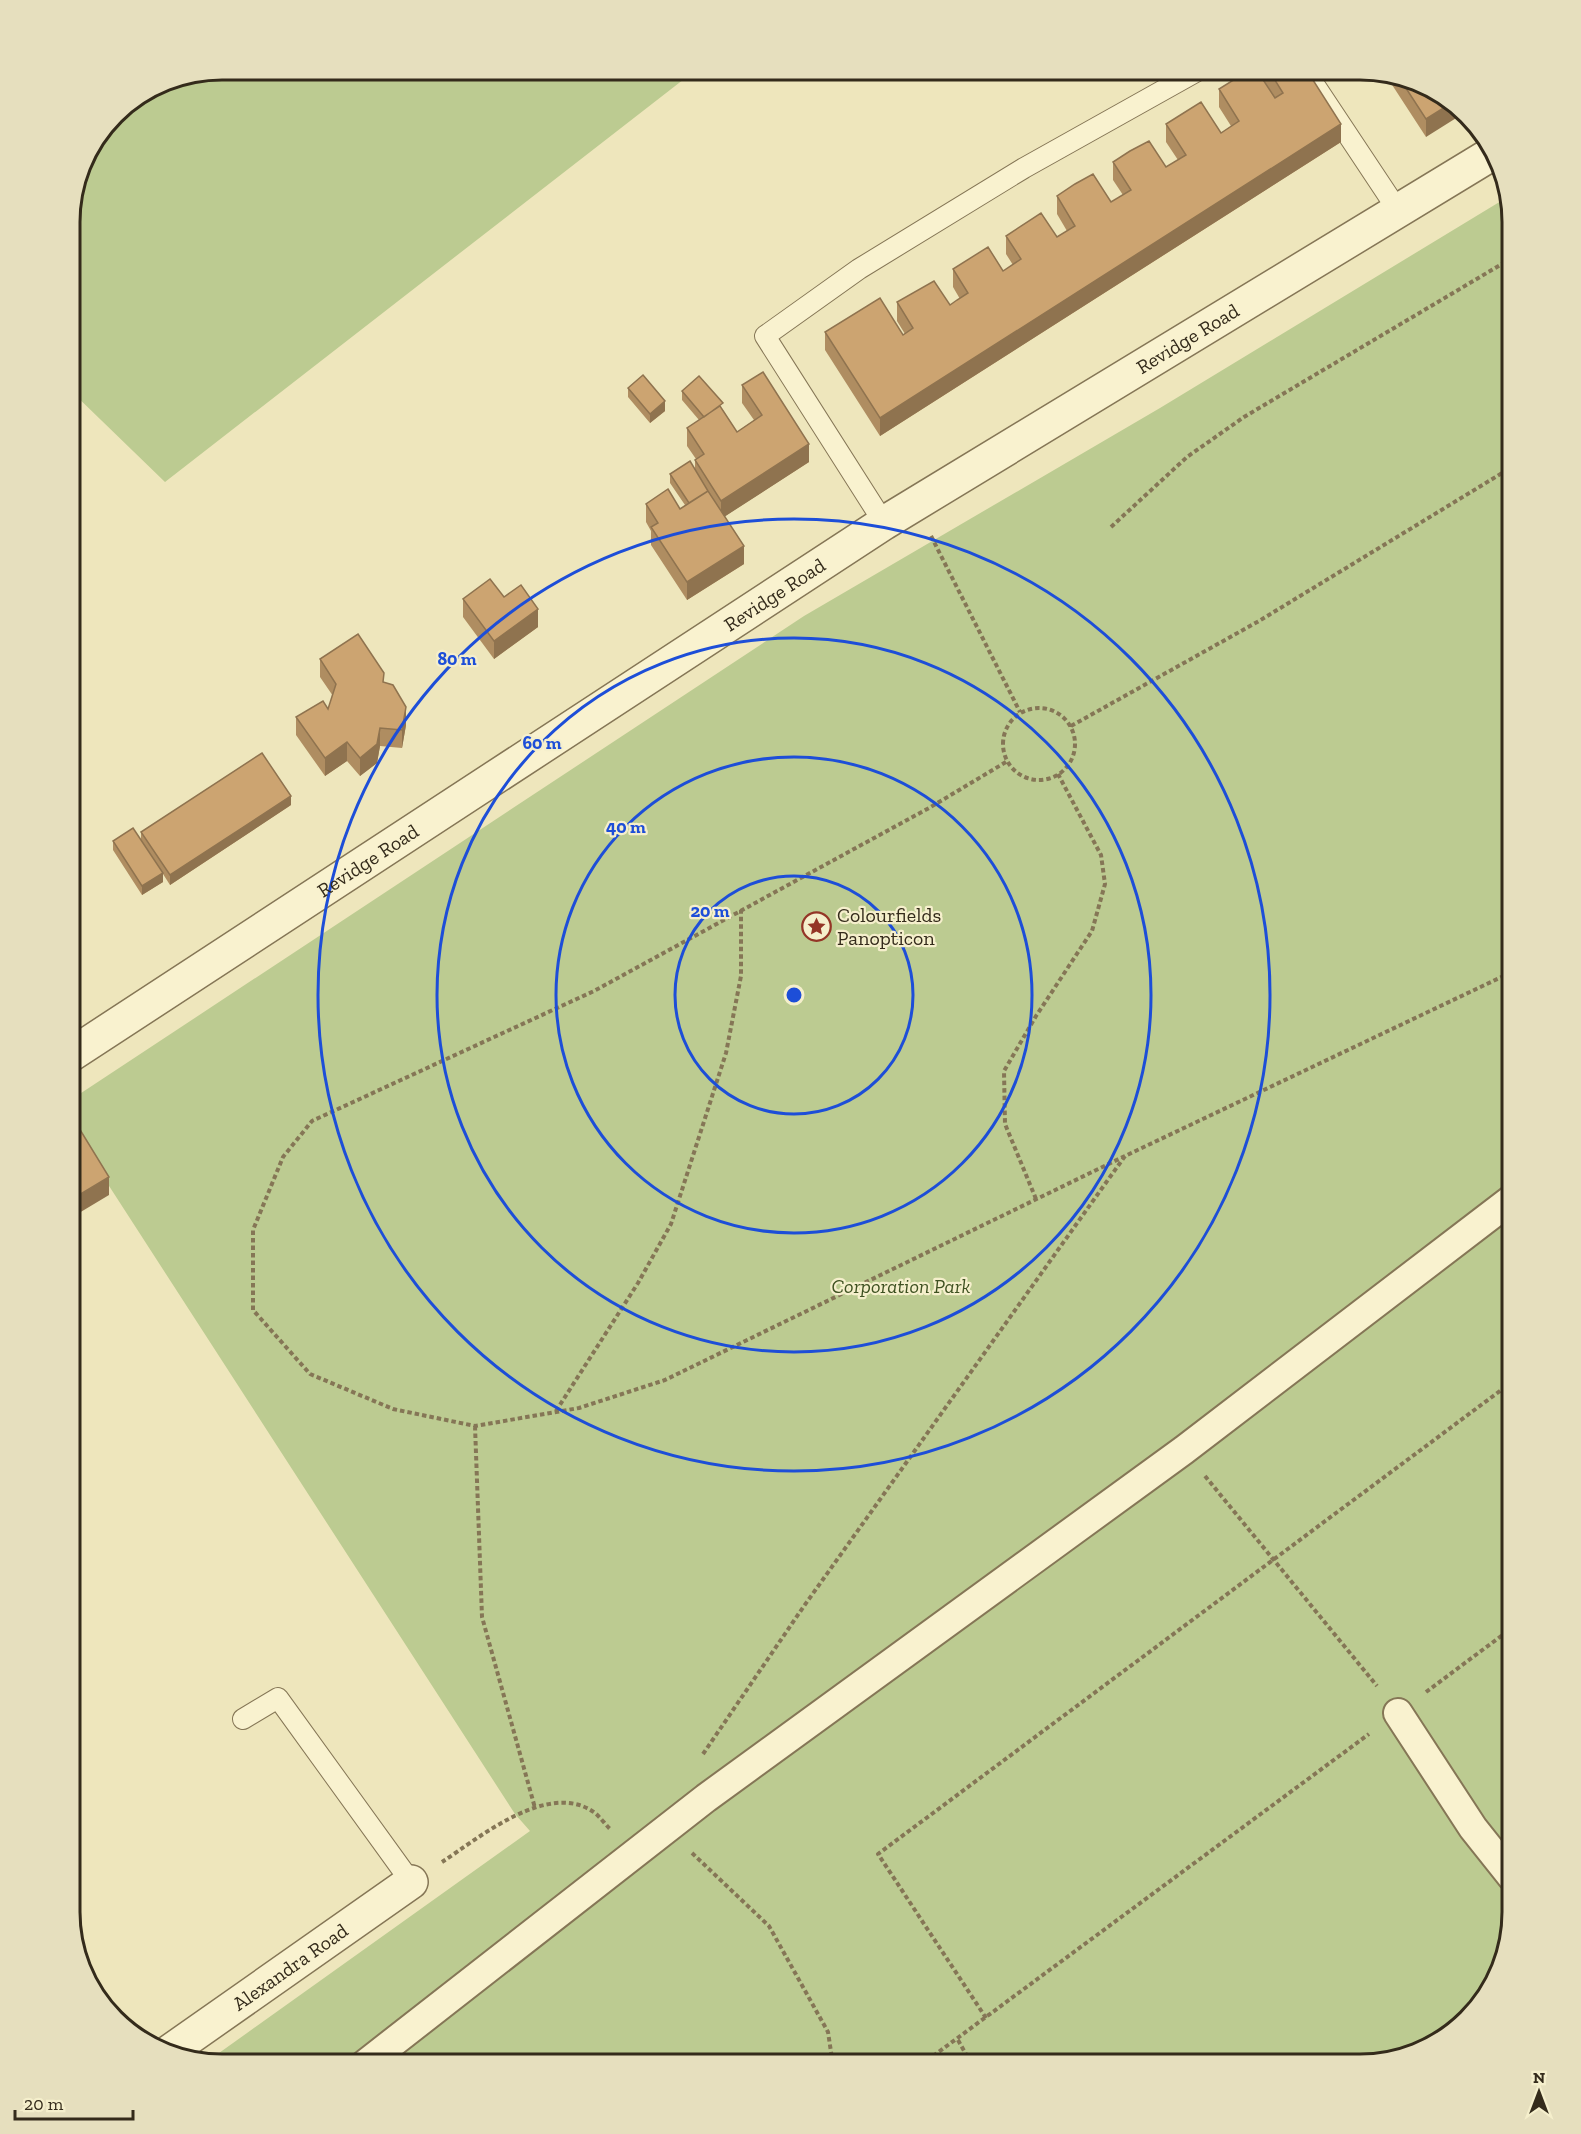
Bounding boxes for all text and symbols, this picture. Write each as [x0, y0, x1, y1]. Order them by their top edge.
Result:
street label: Revidge Road [1132, 298, 1243, 379]
street label: Revidge Road [719, 553, 830, 636]
text: 80 m [437, 648, 477, 670]
text: 60 m [522, 732, 562, 754]
text: 40 m [606, 816, 646, 838]
street label: Revidge Road [313, 819, 423, 902]
text: 20 m [690, 900, 730, 922]
place label: Colourfields Panopticon [837, 903, 941, 950]
place icon: Colourfields Panopticon [800, 910, 832, 942]
centre of rings [784, 985, 804, 1005]
park label: Corporation Park [832, 1274, 971, 1298]
street label: Alexandra Road [228, 1918, 352, 2016]
north arrow [1509, 2062, 1569, 2122]
text: N [1533, 2068, 1545, 2087]
scale bar [15, 2083, 134, 2121]
text: 20 m [24, 2093, 64, 2115]

